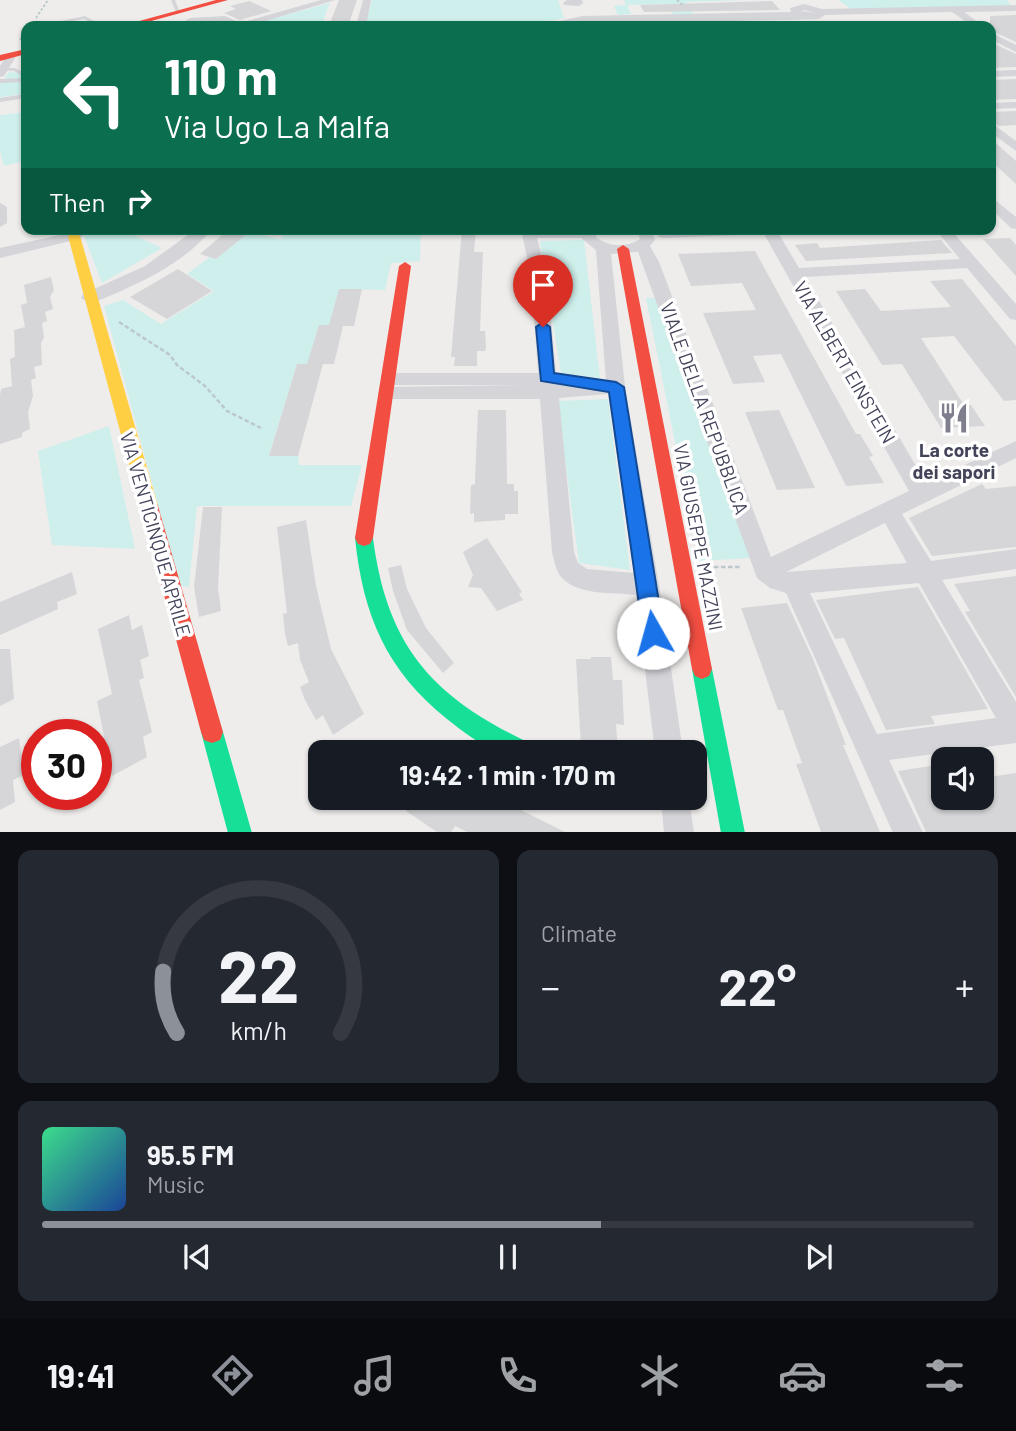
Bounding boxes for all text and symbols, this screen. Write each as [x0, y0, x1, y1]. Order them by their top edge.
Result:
text: 110 m [164, 46, 278, 105]
icon: left [49, 49, 140, 140]
text: Via Ugo La Malfa [164, 106, 390, 144]
icon: right [120, 182, 158, 220]
text: Then [49, 186, 106, 217]
pin [513, 255, 573, 327]
icon: arrive [524, 266, 562, 304]
street label: VIA ALBERT EINSTEIN [789, 277, 901, 447]
street label: VIALE DELLA REPUBBLICA [656, 299, 754, 517]
restaurant icon: La corte dei sapori [937, 401, 971, 435]
street label: VIA VENTICINQUE APRILE [116, 429, 196, 639]
place label: La corte dei sapori [913, 438, 995, 483]
street label: VIA GIUSEPPE MAZZINI [670, 442, 728, 632]
position arrow [616, 596, 690, 670]
speed limit sign: 30 [21, 719, 112, 810]
map controls [931, 747, 994, 810]
button: sound [931, 747, 994, 810]
text: 19:42 · 1 min · 170 m [399, 759, 616, 790]
text: Climate [541, 919, 617, 947]
text: 22 [218, 930, 299, 1018]
text: 22° [719, 954, 796, 1016]
text: − [541, 963, 560, 1009]
text: + [955, 963, 974, 1009]
text: km/h [230, 1014, 287, 1044]
text: 95.5 FM [147, 1139, 234, 1170]
text: Music [147, 1170, 205, 1198]
icon: previous [178, 1238, 216, 1276]
icon: pause [489, 1238, 527, 1276]
icon: next [800, 1238, 838, 1276]
icon: directions [208, 1351, 257, 1400]
icon: music [350, 1351, 399, 1400]
icon: phone [493, 1351, 542, 1400]
icon: climate [635, 1351, 684, 1400]
icon: car [778, 1351, 827, 1400]
icon: filters [920, 1351, 969, 1400]
text: 19:41 [47, 1356, 114, 1394]

